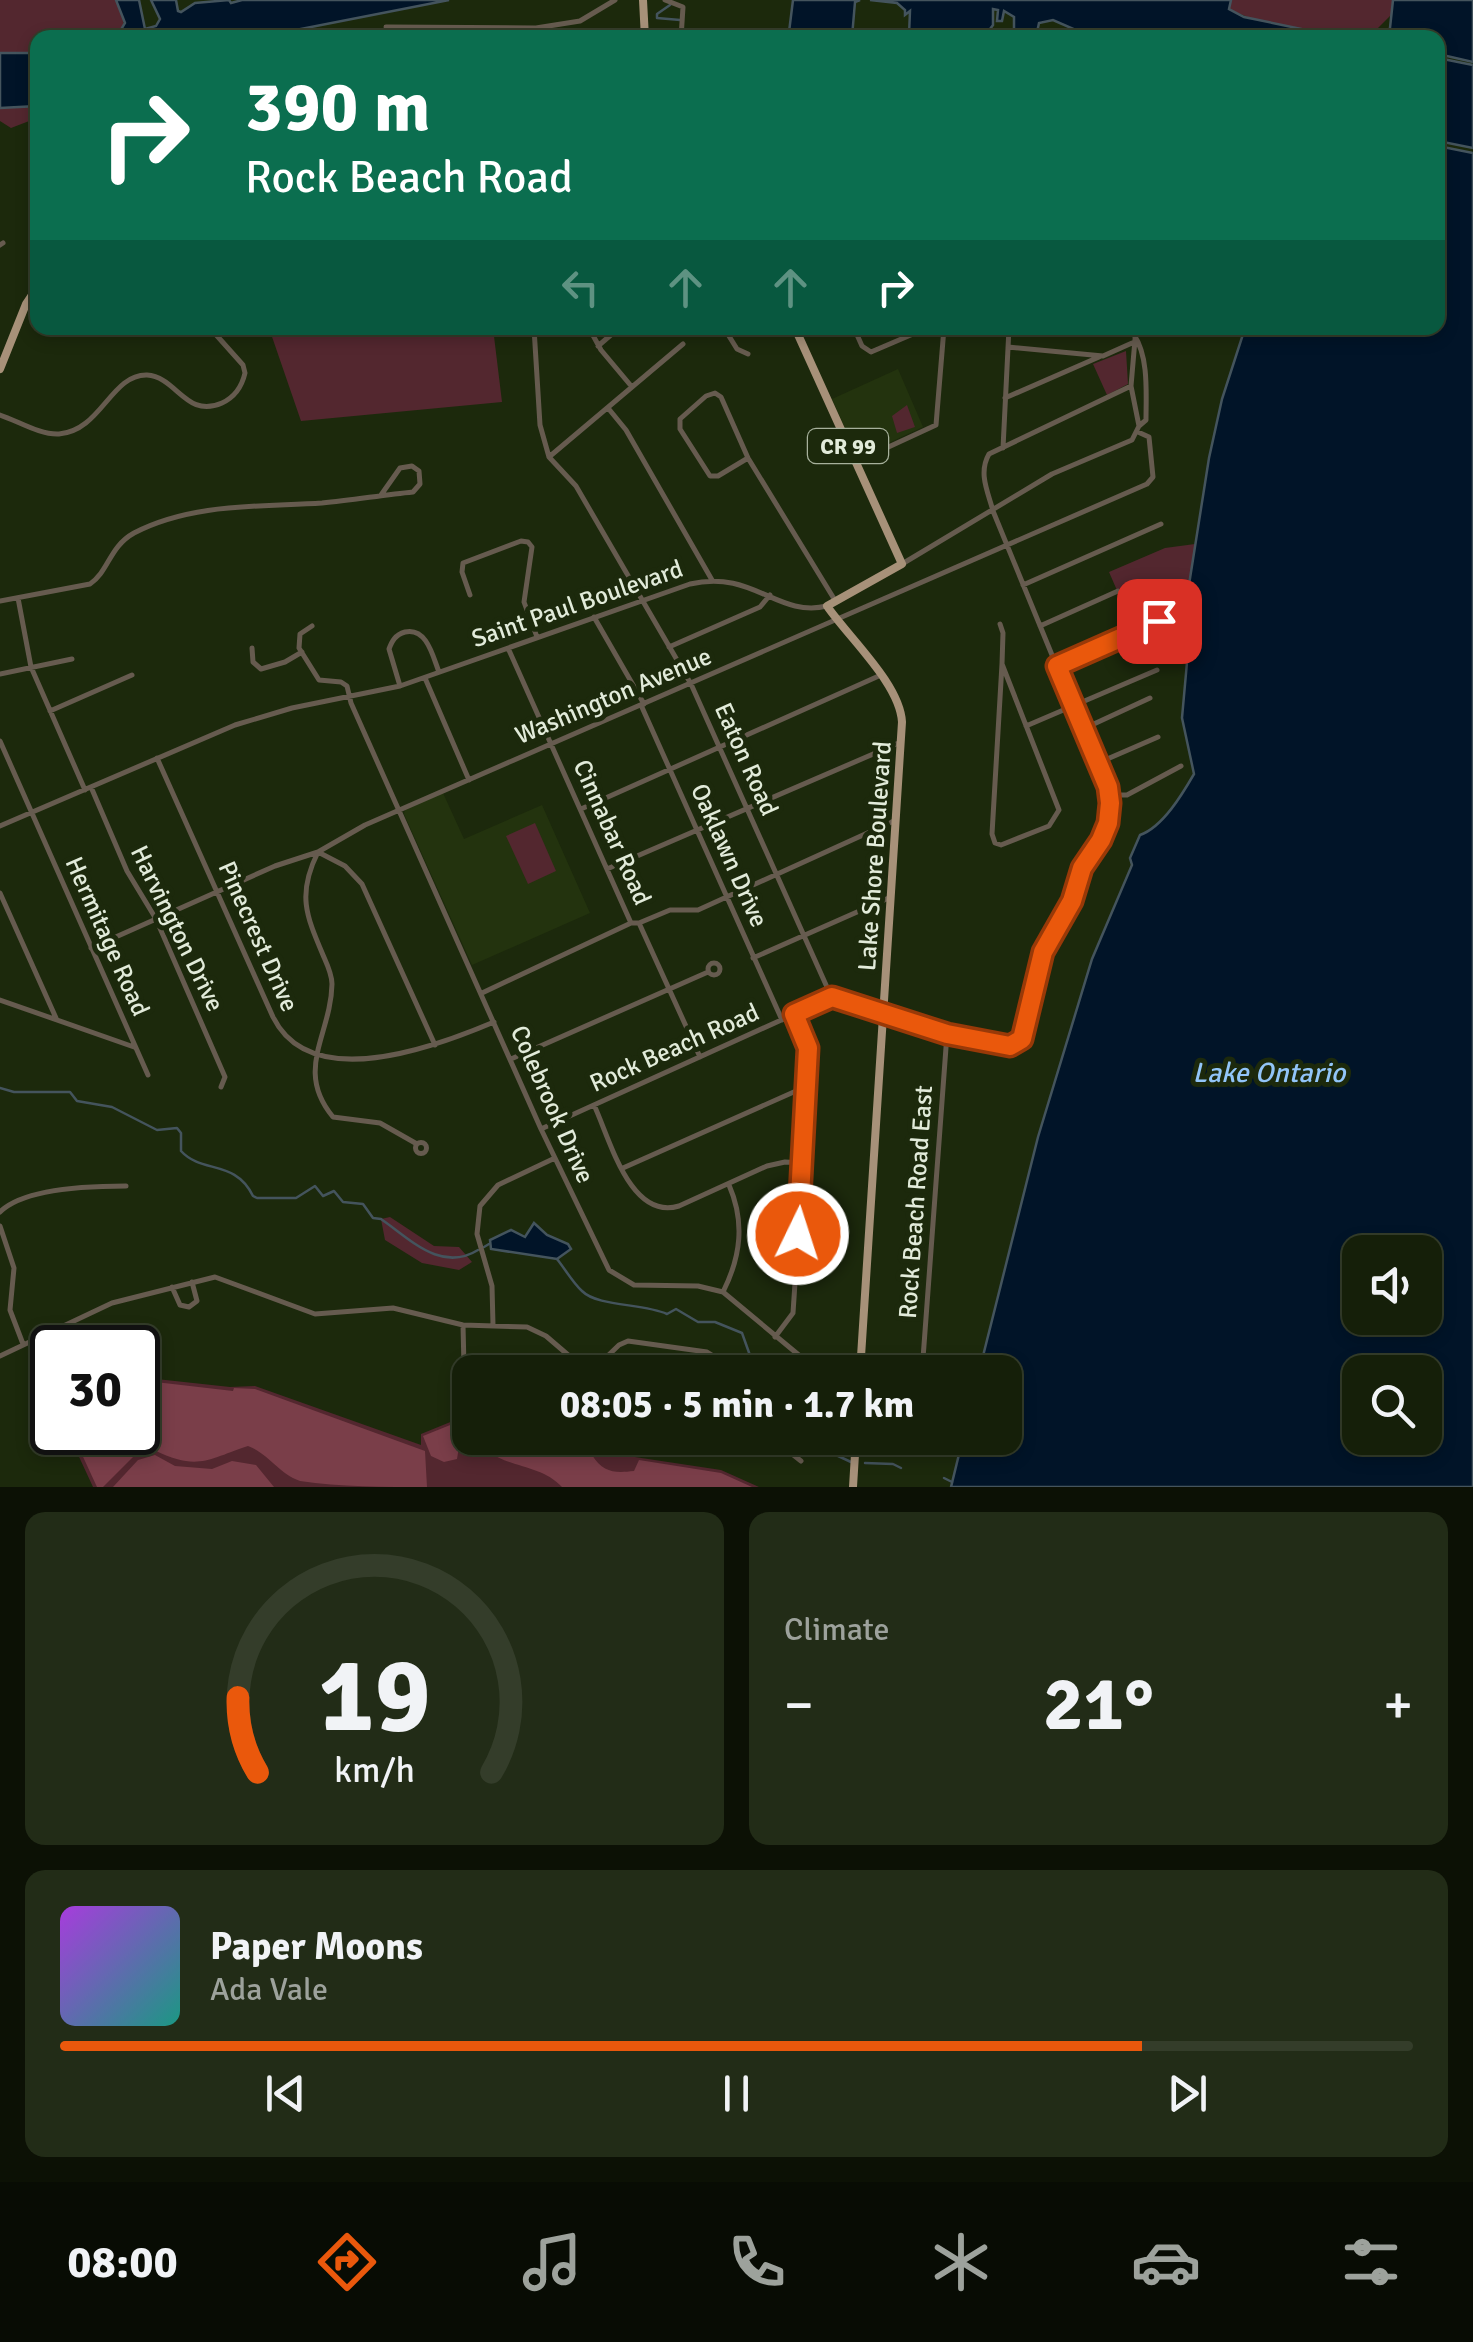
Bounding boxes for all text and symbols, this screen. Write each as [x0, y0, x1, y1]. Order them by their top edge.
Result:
text: 390 m [245, 64, 430, 150]
icon: right [80, 70, 210, 200]
text: Rock Beach Road [245, 150, 573, 205]
icon: left [553, 260, 608, 315]
icon: ahead [658, 260, 713, 315]
icon: ahead [763, 260, 818, 315]
icon: right [868, 260, 923, 315]
road number: CR 99 [808, 429, 888, 463]
street label: Saint Paul Boulevard [467, 553, 687, 654]
pin [1117, 579, 1202, 664]
icon: arrive [1132, 594, 1187, 649]
street label: Washington Avenue [510, 640, 716, 751]
street label: Eaton Road [708, 698, 785, 821]
street label: Lake Shore Boulevard [851, 740, 898, 972]
street label: Cinnabar Road [567, 755, 658, 910]
street label: Oaklawn Drive [684, 779, 775, 932]
street label: Harvington Drive [124, 840, 231, 1016]
street label: Hermitage Road [59, 852, 157, 1021]
street label: Pinecrest Drive [212, 856, 305, 1016]
street label: Rock Beach Road [585, 996, 764, 1099]
street label: Colebrook Drive [504, 1021, 601, 1188]
water label: Lake Ontario [1193, 1056, 1347, 1090]
street label: Rock Beach Road East [892, 1084, 939, 1320]
position arrow [746, 1182, 850, 1286]
map controls [1342, 1235, 1442, 1455]
button: sound [1342, 1235, 1442, 1335]
speed limit sign: 30 [30, 1325, 160, 1455]
button: search [1342, 1355, 1442, 1455]
text: 08:05 · 5 min · 1.7 km [560, 1381, 914, 1428]
text: Climate [784, 1610, 890, 1649]
text: 19 [318, 1632, 431, 1760]
text: 21° [1043, 1658, 1154, 1751]
text: − [784, 1671, 814, 1739]
text: + [1383, 1671, 1413, 1739]
text: km/h [334, 1748, 415, 1792]
text: Paper Moons [210, 1923, 423, 1970]
text: Ada Vale [210, 1970, 328, 2009]
icon: previous [258, 2066, 313, 2121]
icon: pause [709, 2066, 764, 2121]
icon: next [1160, 2066, 1215, 2121]
icon: directions [312, 2227, 382, 2297]
icon: music [517, 2227, 587, 2297]
icon: phone [722, 2227, 792, 2297]
icon: climate [926, 2227, 996, 2297]
icon: car [1131, 2227, 1201, 2297]
icon: filters [1336, 2227, 1406, 2297]
text: 08:00 [67, 2235, 178, 2290]

